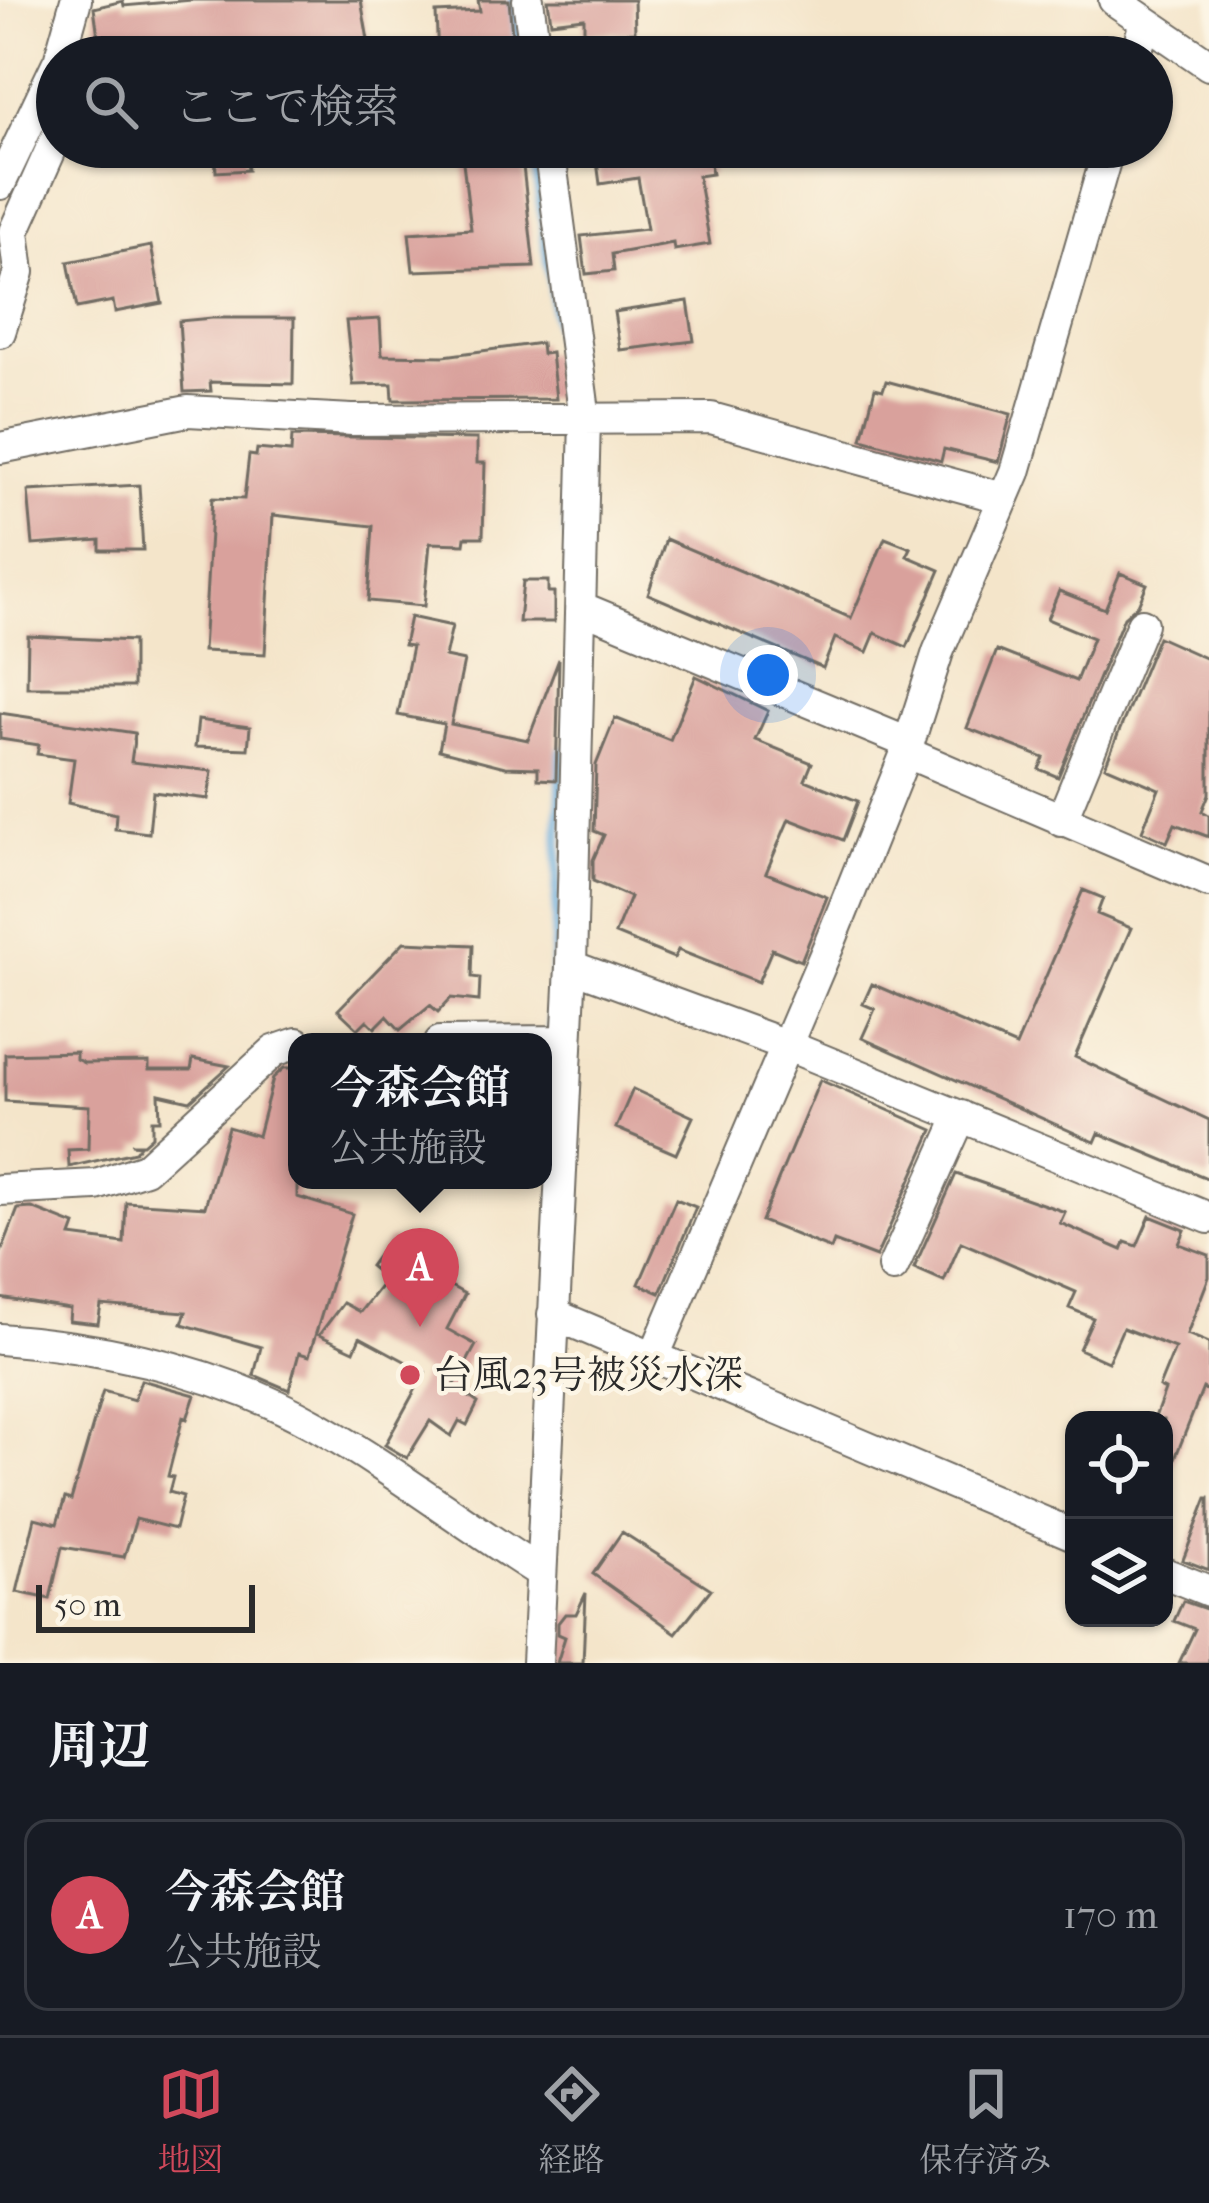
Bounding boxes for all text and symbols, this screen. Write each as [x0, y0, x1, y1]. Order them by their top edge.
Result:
search box [36, 36, 1173, 168]
icon: search [78, 69, 144, 135]
text: ここで検索 [174, 81, 399, 134]
your location [738, 645, 798, 705]
popup [288, 1033, 552, 1189]
text: 今森会館 [330, 1062, 510, 1115]
text: 公共施設 [330, 1125, 486, 1171]
pin: A [381, 1228, 459, 1327]
place label: 台風23号被災水深 [434, 1352, 743, 1398]
marker: 台風23号被災水深 [397, 1362, 423, 1388]
map controls [1065, 1411, 1173, 1627]
button: locate [1065, 1411, 1173, 1519]
button: layers [1065, 1519, 1173, 1627]
scale bar [36, 1579, 255, 1632]
text: 50 m [54, 1586, 121, 1625]
text: 周辺 [48, 1716, 150, 1776]
text: 今森会館 [165, 1866, 345, 1919]
text: A [77, 1892, 103, 1938]
text: 170 m [1063, 1892, 1158, 1938]
text: 公共施設 [165, 1929, 321, 1975]
tab: 地図 [158, 2061, 224, 2180]
tab: 経路 [539, 2061, 605, 2180]
tab: 保存済み [920, 2061, 1052, 2180]

